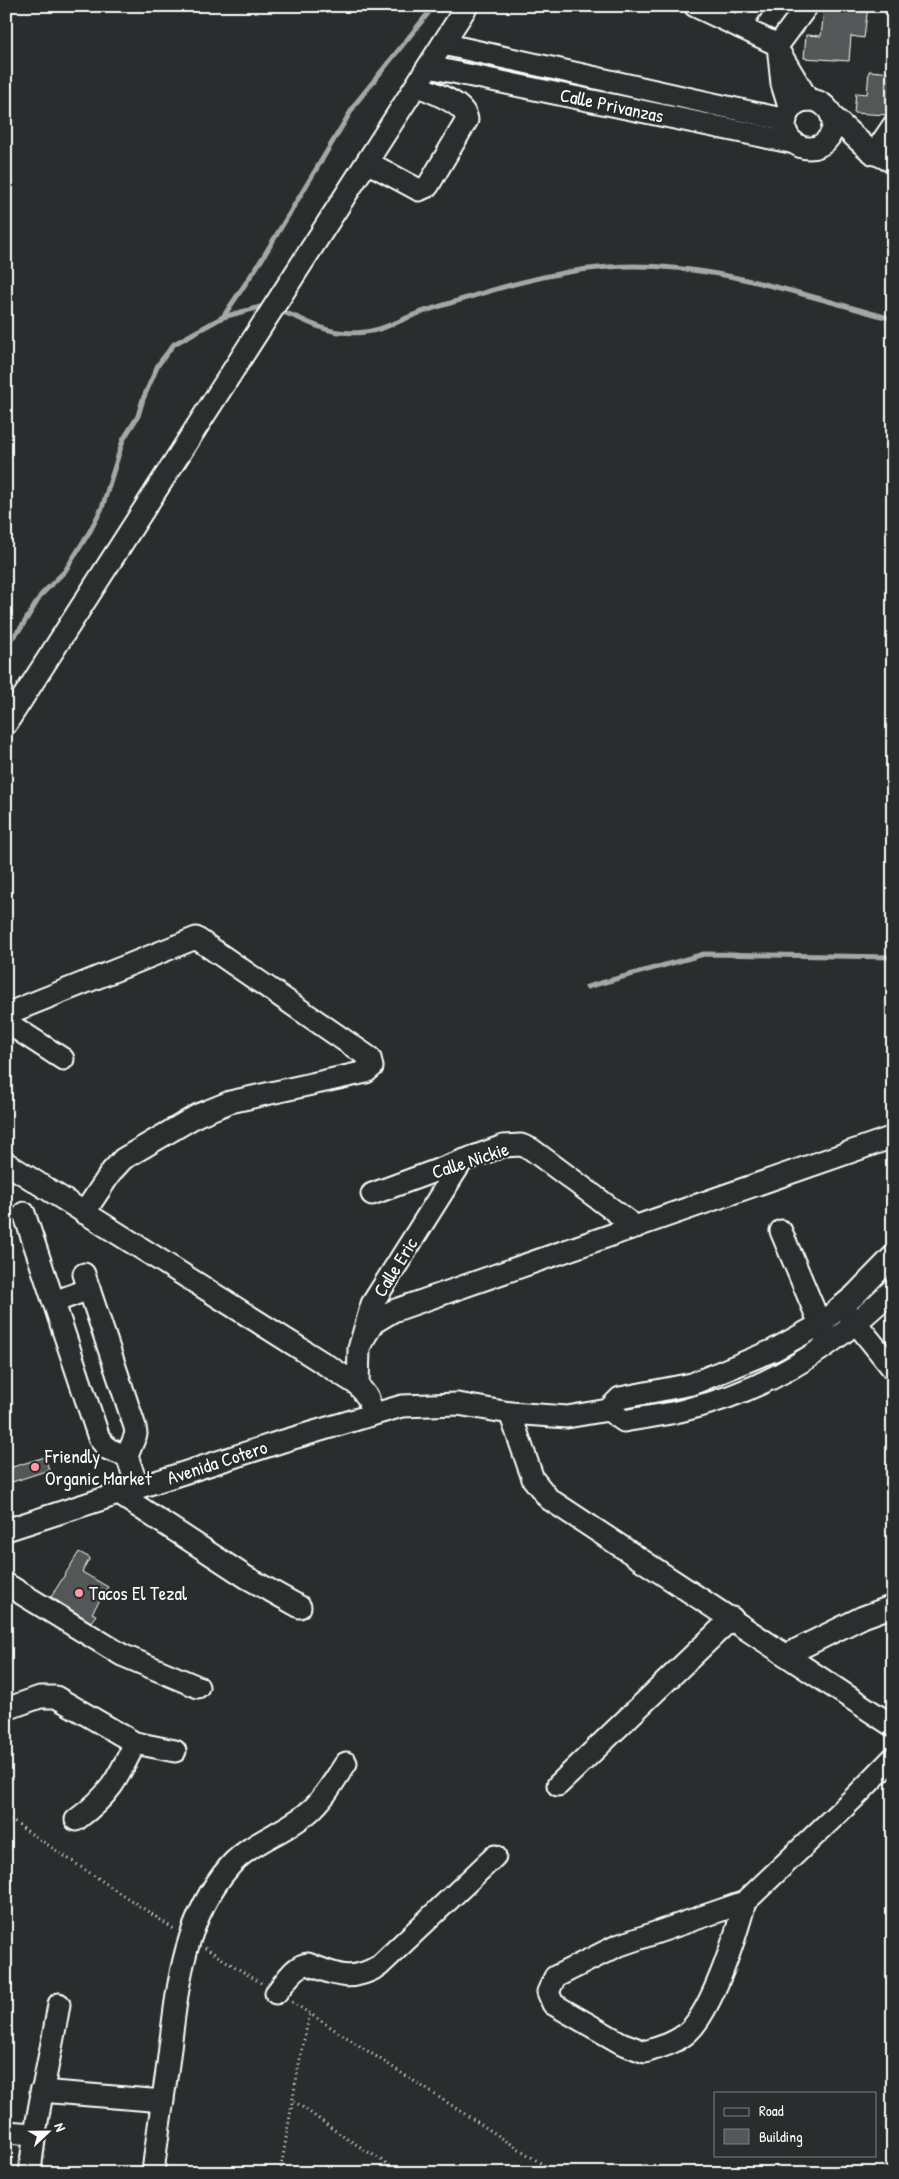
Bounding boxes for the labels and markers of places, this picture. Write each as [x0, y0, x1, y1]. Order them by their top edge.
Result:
place label: Friendly Organic Market [44, 1443, 152, 1491]
marker: Friendly Organic Market [29, 1461, 41, 1473]
place label: Tacos El Tezal [89, 1580, 188, 1606]
marker: Tacos El Tezal [73, 1587, 85, 1599]

